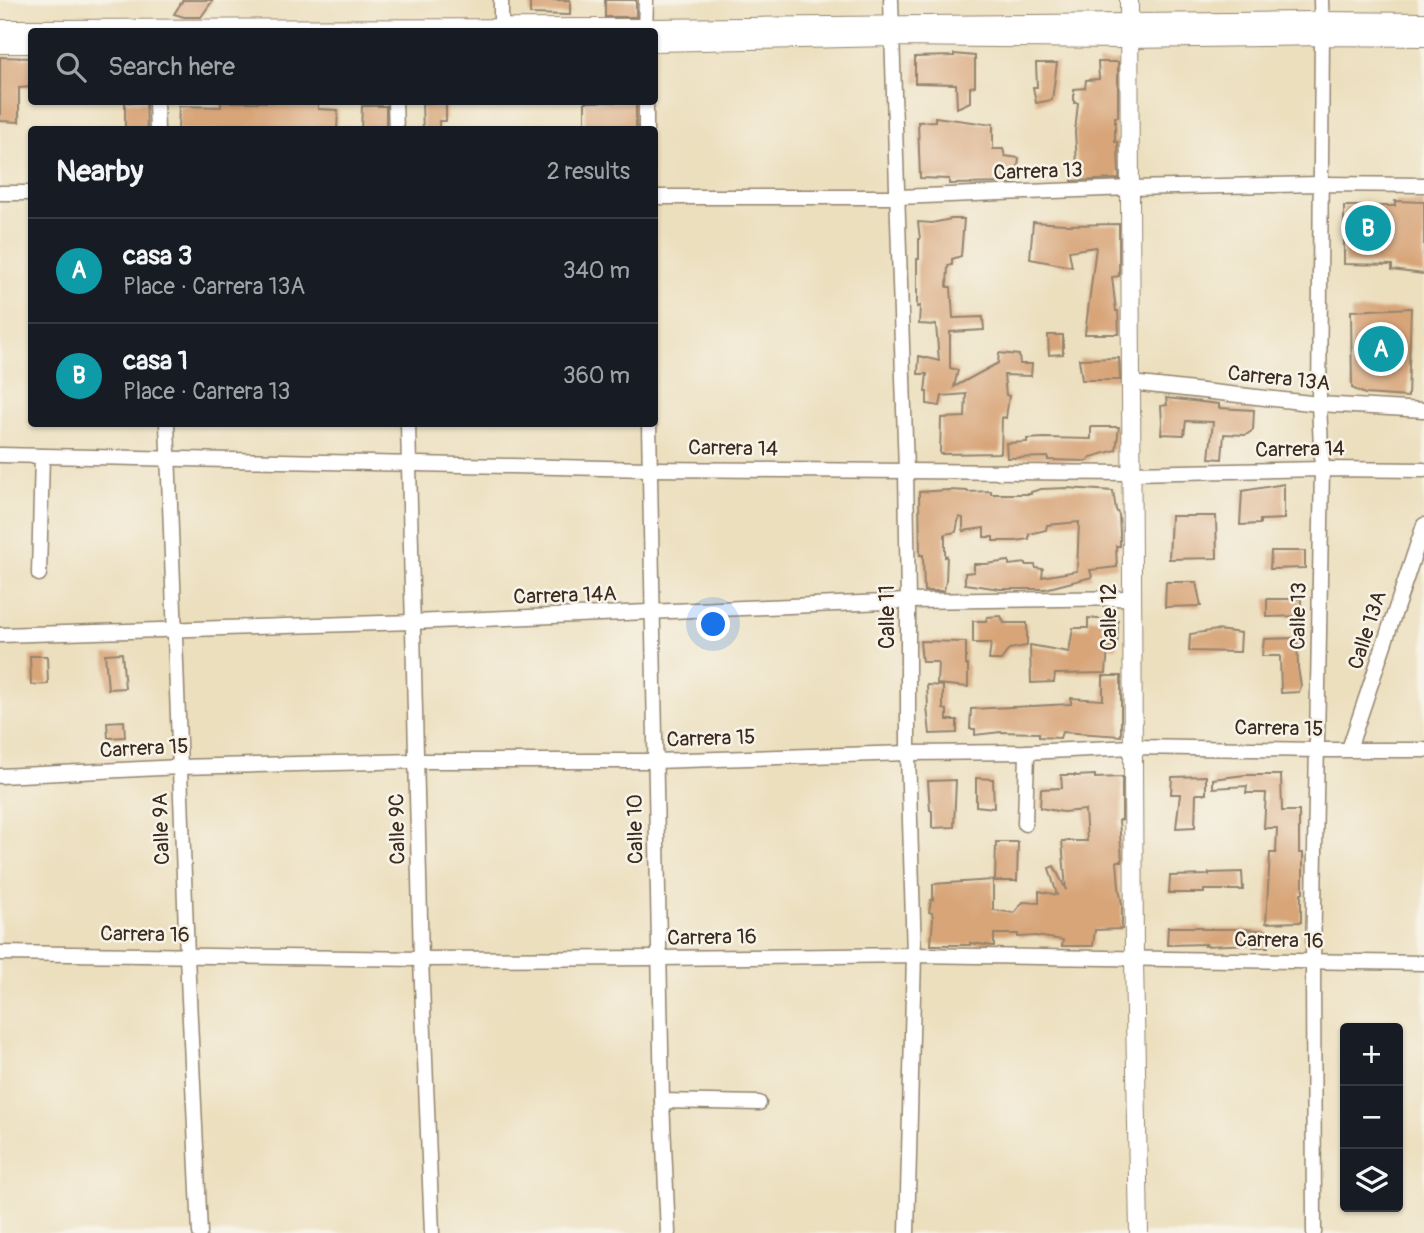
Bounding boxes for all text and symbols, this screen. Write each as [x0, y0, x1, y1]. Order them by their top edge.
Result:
search box [28, 28, 658, 105]
icon: search [52, 48, 90, 86]
text: Search here [108, 51, 235, 83]
text: Nearby [56, 153, 143, 190]
street label: Carrera 13 [993, 156, 1083, 187]
text: 2 results [547, 157, 630, 186]
pin: B [1345, 202, 1391, 254]
text: casa 3 [123, 240, 192, 272]
text: A [72, 256, 86, 285]
text: 340 m [563, 256, 630, 285]
text: Place · Carrera 13A [123, 272, 305, 301]
pin: A [1358, 323, 1404, 375]
text: casa 1 [123, 345, 188, 377]
street label: Carrera 13A [1226, 360, 1332, 397]
text: B [72, 361, 86, 390]
text: 360 m [563, 361, 630, 390]
text: Place · Carrera 13 [123, 377, 290, 406]
street label: Carrera 14 [688, 434, 778, 463]
street label: Carrera 14 [1255, 435, 1345, 464]
street label: Carrera 14A [513, 580, 617, 611]
street label: Calle 13 [1284, 582, 1313, 650]
street label: Calle 12 [1096, 583, 1123, 651]
street label: Calle 11 [874, 585, 901, 649]
street label: Calle 13A [1342, 587, 1393, 673]
your location [696, 607, 730, 641]
street label: Carrera 15 [1234, 714, 1324, 743]
street label: Carrera 15 [666, 723, 756, 754]
street label: Carrera 15 [99, 733, 189, 764]
street label: Calle 9A [147, 792, 176, 865]
street label: Calle 9C [383, 793, 412, 865]
street label: Calle 10 [621, 794, 650, 864]
street label: Carrera 16 [100, 920, 190, 949]
street label: Carrera 16 [667, 923, 757, 952]
street label: Carrera 16 [1234, 926, 1324, 955]
map controls [1340, 1023, 1403, 1212]
button: + [1340, 1023, 1403, 1086]
button: − [1340, 1086, 1403, 1149]
button: layers [1340, 1149, 1403, 1212]

